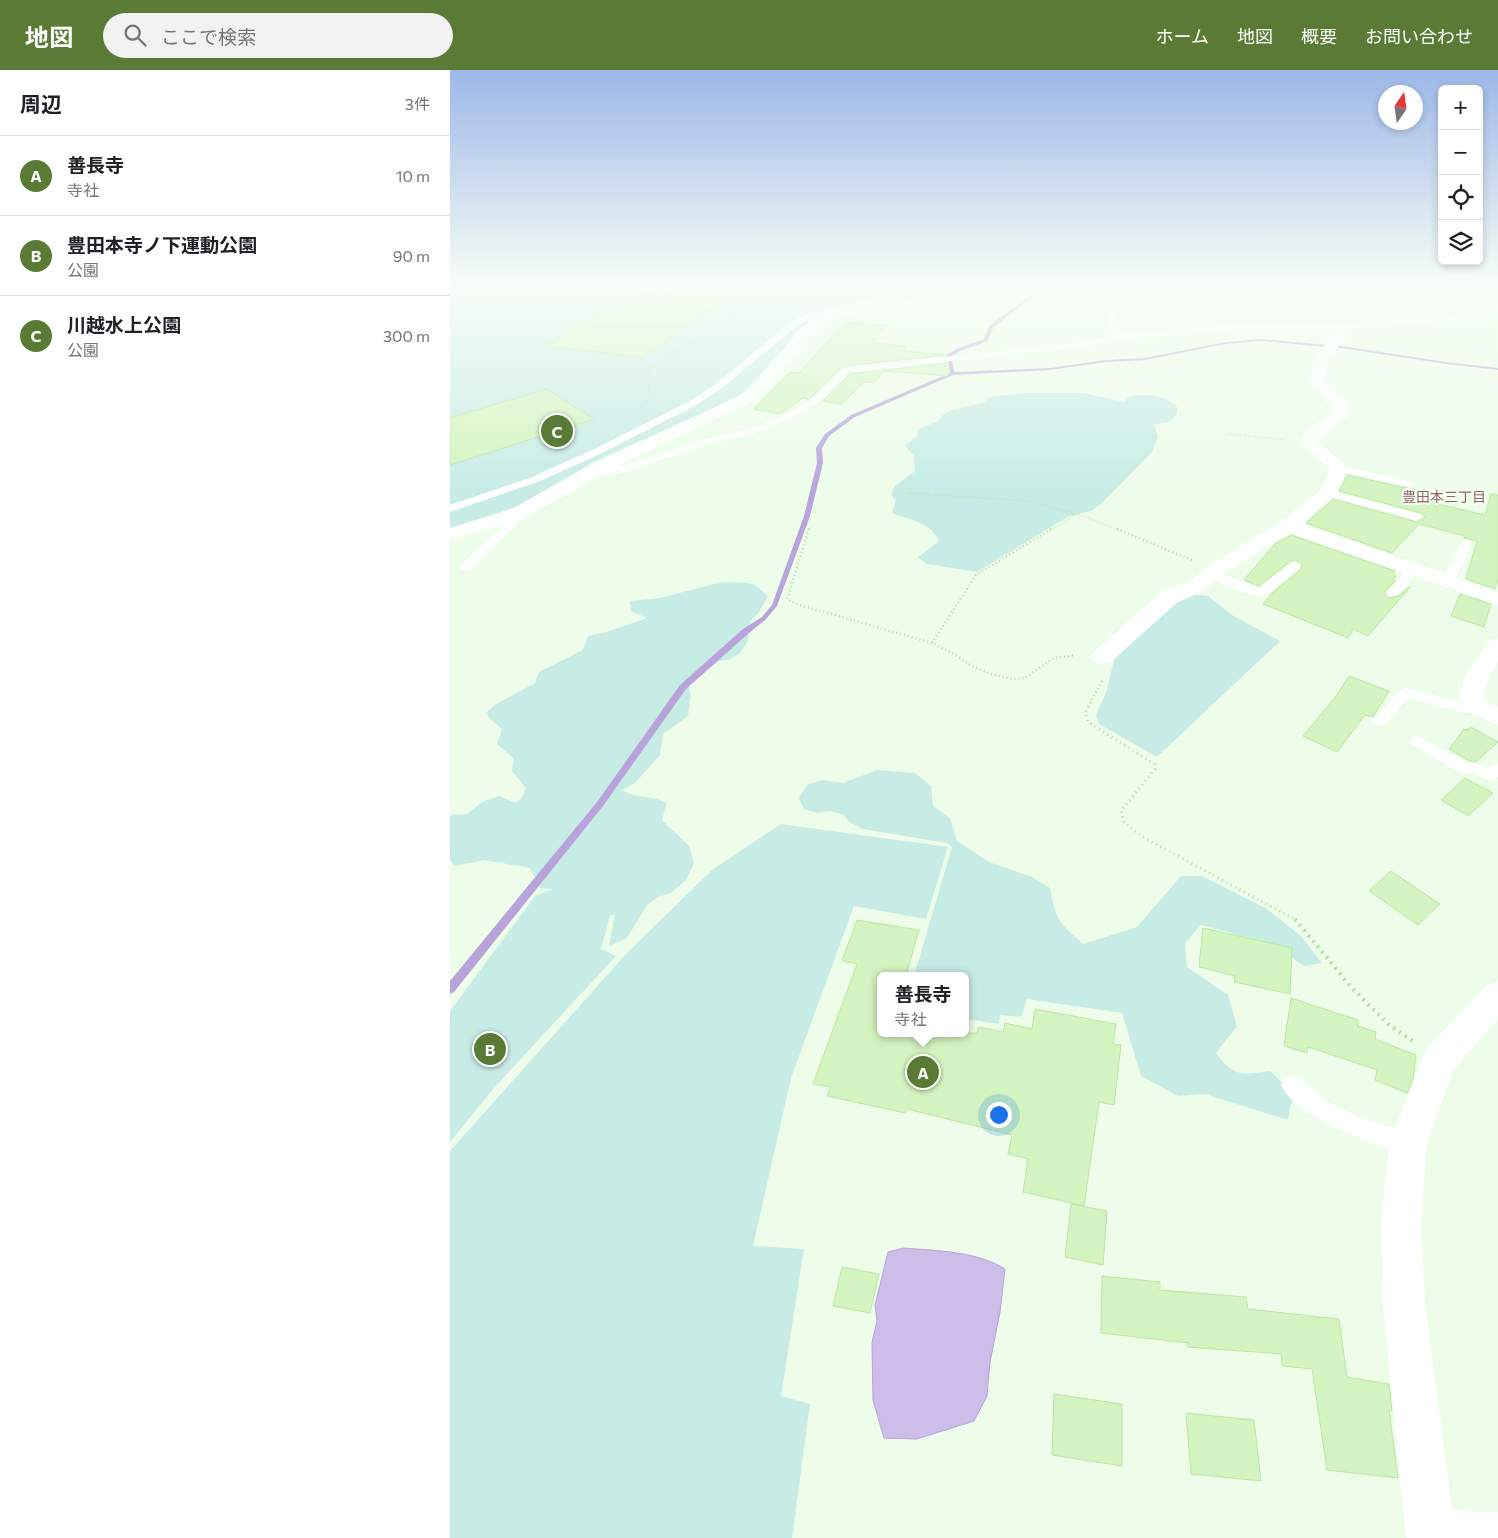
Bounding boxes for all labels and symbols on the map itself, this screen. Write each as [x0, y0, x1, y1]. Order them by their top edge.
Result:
north arrow [1378, 85, 1423, 130]
pin: C [541, 412, 573, 450]
district label: 豊田本三丁目 [1402, 488, 1486, 505]
pin: B [474, 1030, 506, 1068]
pin: A [907, 1053, 939, 1091]
your location [986, 1102, 1012, 1128]

